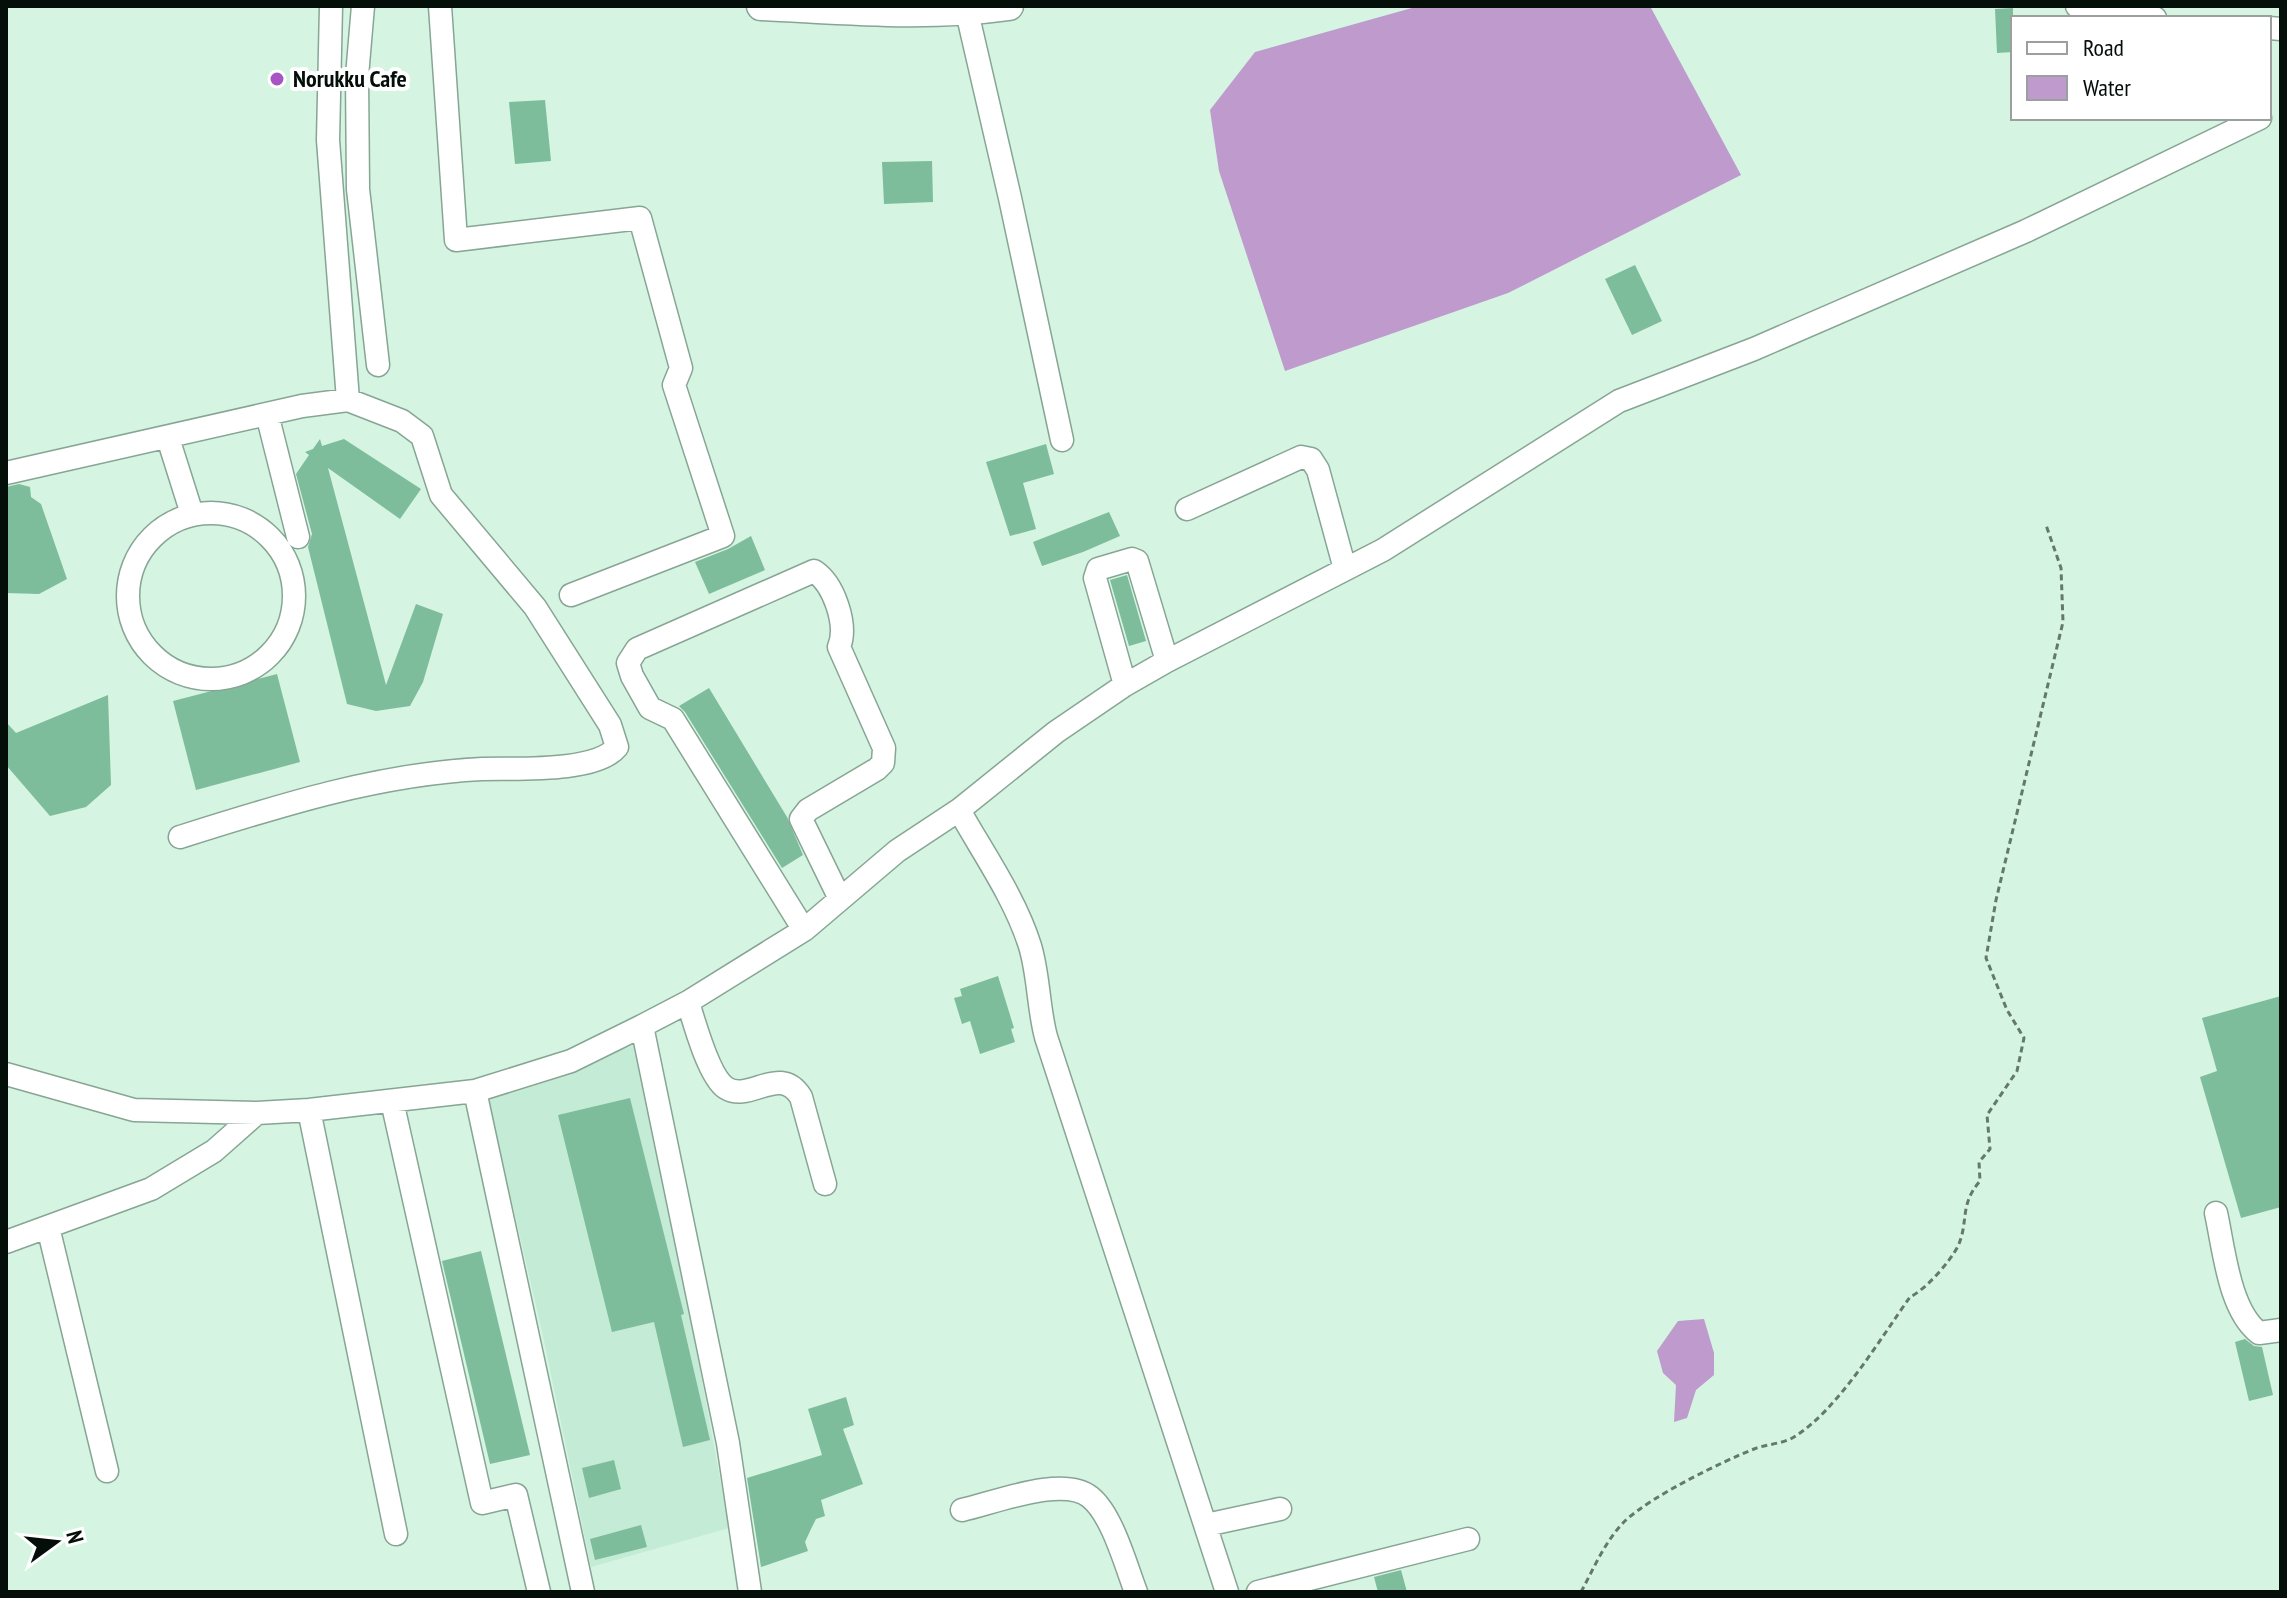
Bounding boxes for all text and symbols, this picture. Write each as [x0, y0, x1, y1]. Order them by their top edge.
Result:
legend [2011, 16, 2271, 120]
text: Road [2083, 32, 2124, 63]
place label: Norukku Cafe [293, 63, 407, 94]
marker: Norukku Cafe [268, 70, 286, 88]
text: Water [2083, 72, 2131, 103]
north arrow [16, 1502, 96, 1582]
text: N [60, 1527, 90, 1546]

